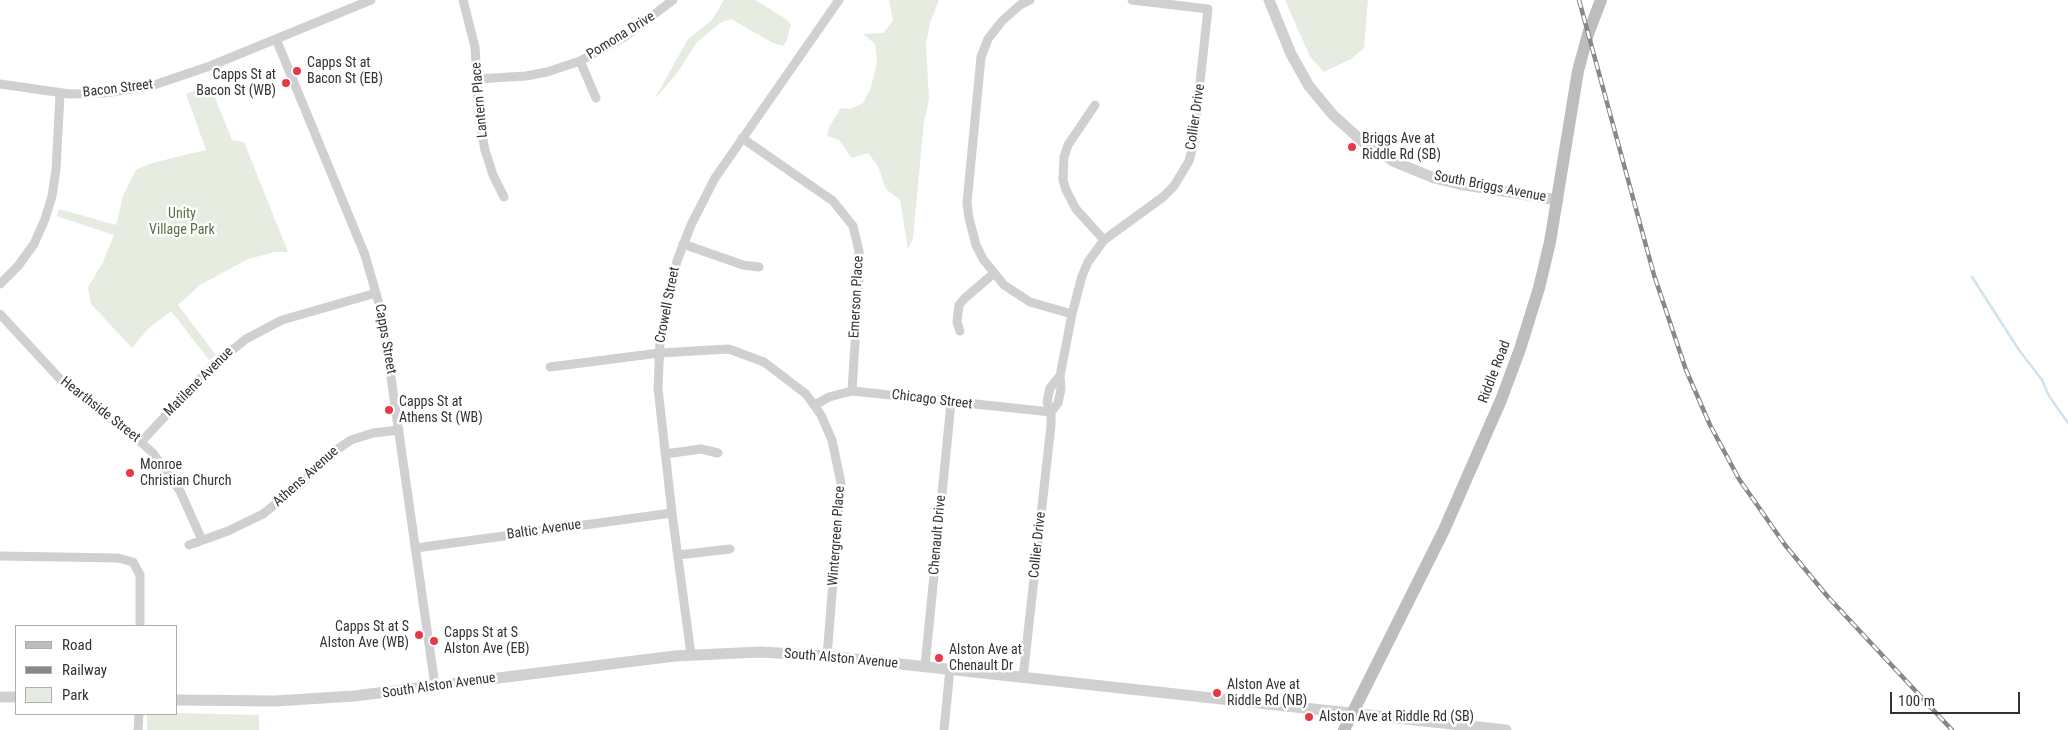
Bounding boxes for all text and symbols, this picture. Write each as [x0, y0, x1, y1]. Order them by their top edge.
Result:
street label: Pomona Drive [584, 9, 658, 63]
place label: Capps St at Bacon St (EB) [307, 55, 383, 88]
street label: Lantern Place [468, 62, 492, 138]
marker: Capps St at Bacon St (EB) [291, 65, 303, 77]
place label: Capps St at Bacon St (WB) [196, 67, 276, 100]
street label: Bacon Street [82, 76, 154, 102]
marker: Capps St at Bacon St (WB) [280, 77, 292, 89]
street label: Collier Drive [1183, 83, 1209, 151]
place label: Briggs Ave at Riddle Rd (SB) [1362, 131, 1441, 164]
marker: Briggs Ave at Riddle Rd (SB) [1346, 141, 1358, 153]
street label: South Briggs Avenue [1432, 168, 1548, 206]
park label: Unity Village Park [149, 206, 215, 238]
street label: Emerson Place [846, 255, 868, 339]
street label: Crowell Street [652, 266, 684, 344]
street label: Capps Street [371, 303, 399, 375]
street label: Riddle Road [1475, 338, 1515, 406]
street label: Matilene Avenue [161, 344, 237, 420]
street label: Hearthside Street [57, 374, 143, 446]
street label: Chicago Street [891, 387, 973, 413]
place label: Capps St at Athens St (WB) [399, 394, 483, 427]
marker: Capps St at Athens St (WB) [383, 404, 395, 416]
street label: Athens Avenue [270, 443, 342, 511]
place label: Monroe Christian Church [140, 457, 231, 490]
marker: Monroe Christian Church [124, 467, 136, 479]
street label: Wintergreen Place [825, 485, 849, 587]
street label: Chenault Drive [926, 494, 950, 576]
street label: Collier Drive [1026, 511, 1050, 579]
street label: Baltic Avenue [506, 516, 582, 544]
place label: Capps St at S Alston Ave (WB) [320, 619, 409, 652]
legend [15, 625, 178, 715]
place label: Capps St at S Alston Ave (EB) [444, 625, 530, 658]
marker: Capps St at S Alston Ave (WB) [413, 629, 425, 641]
marker: Capps St at S Alston Ave (EB) [428, 635, 440, 647]
text: Road [62, 636, 92, 654]
place label: Alston Ave at Chenault Dr [949, 642, 1022, 674]
street label: South Alston Avenue [783, 646, 899, 672]
marker: Alston Ave at Chenault Dr [933, 652, 945, 664]
text: Railway [62, 661, 107, 679]
street label: South Alston Avenue [381, 670, 497, 702]
place label: Alston Ave at Riddle Rd (NB) [1227, 677, 1307, 710]
scale bar [1893, 682, 2023, 714]
text: Park [62, 686, 89, 704]
marker: Alston Ave at Riddle Rd (NB) [1211, 687, 1223, 699]
text: 100 m [1898, 692, 1935, 710]
place label: Alston Ave at Riddle Rd (SB) [1319, 709, 1474, 725]
marker: Alston Ave at Riddle Rd (SB) [1303, 711, 1315, 723]

